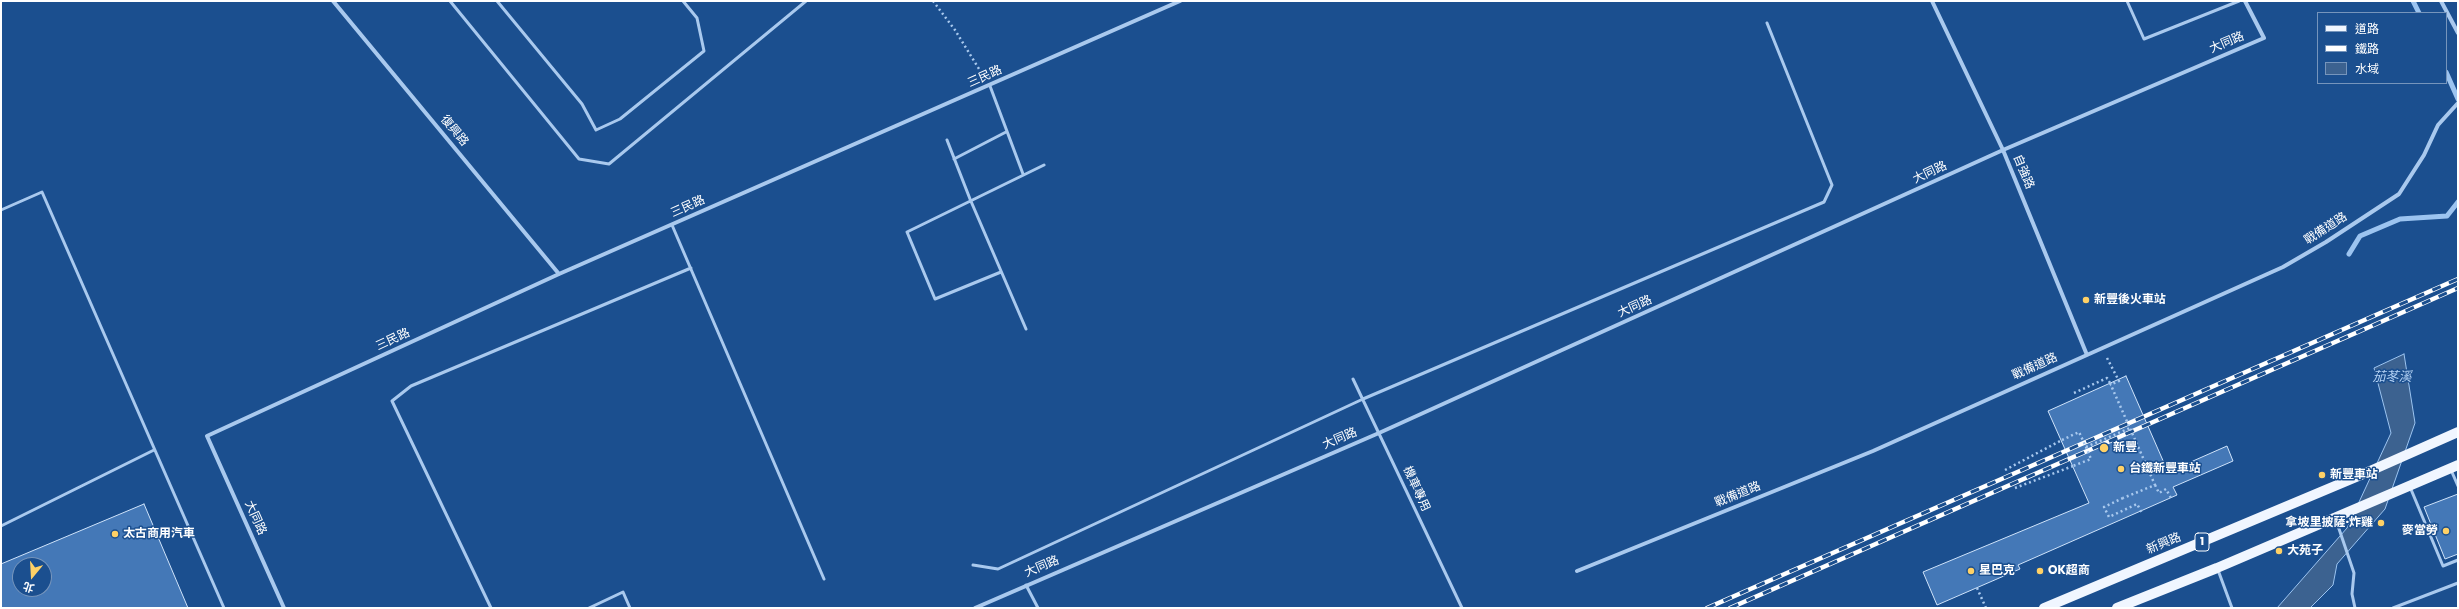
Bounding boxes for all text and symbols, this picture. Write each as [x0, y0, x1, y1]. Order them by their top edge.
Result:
legend [2317, 12, 2447, 84]
text: 道路 [2355, 20, 2379, 37]
street label: 大同路 [2208, 29, 2246, 57]
text: 鐵路 [2355, 40, 2379, 57]
text: 水域 [2355, 60, 2379, 77]
street label: 三民路 [966, 63, 1004, 91]
street label: 復興路 [437, 113, 471, 149]
street label: 自強路 [2009, 153, 2037, 191]
street label: 大同路 [1911, 159, 1949, 187]
street label: 三民路 [669, 193, 707, 221]
street label: 戰備道路 [2302, 210, 2350, 248]
street label: 大同路 [1616, 293, 1654, 321]
place label: 新豐後火車站 [2094, 293, 2166, 307]
marker: 新豐後火車站 [2081, 295, 2091, 305]
street label: 三民路 [374, 326, 412, 354]
street label: 戰備道路 [2010, 351, 2060, 383]
water label: 茄苳溪 [2373, 370, 2411, 386]
street label: 大同路 [1321, 425, 1359, 453]
place label: 新豐 [2113, 441, 2137, 455]
marker: 新豐 [2098, 442, 2110, 454]
place label: 台鐵新豐車站 [2129, 462, 2201, 476]
street label: 機車專用 [1399, 464, 1433, 514]
marker: 台鐵新豐車站 [2116, 464, 2126, 474]
place label: 新豐車站 [2330, 468, 2378, 482]
marker: 新豐車站 [2317, 470, 2327, 480]
street label: 戰備道路 [1713, 479, 1763, 511]
street label: 大同路 [241, 499, 269, 537]
place label: 拿坡里披薩·炸雞 [2285, 516, 2373, 530]
marker: 拿坡里披薩·炸雞 [2376, 518, 2386, 528]
place label: 麥當勞 [2402, 524, 2438, 538]
marker: 麥當勞 [2441, 526, 2451, 536]
place label: 太古商用汽車 [123, 527, 195, 541]
marker: 太古商用汽車 [110, 529, 120, 539]
street label: 新興路 [2145, 530, 2183, 558]
road number: 1 [2195, 533, 2209, 551]
place label: 大苑子 [2287, 544, 2323, 558]
marker: 大苑子 [2274, 546, 2284, 556]
street label: 大同路 [1023, 553, 1061, 581]
north arrow [12, 557, 52, 597]
place label: 星巴克 [1979, 564, 2015, 578]
place label: OK超商 [2048, 564, 2090, 578]
marker: 星巴克 [1966, 566, 1976, 576]
marker: OK超商 [2035, 566, 2045, 576]
text: 北 [21, 578, 36, 597]

